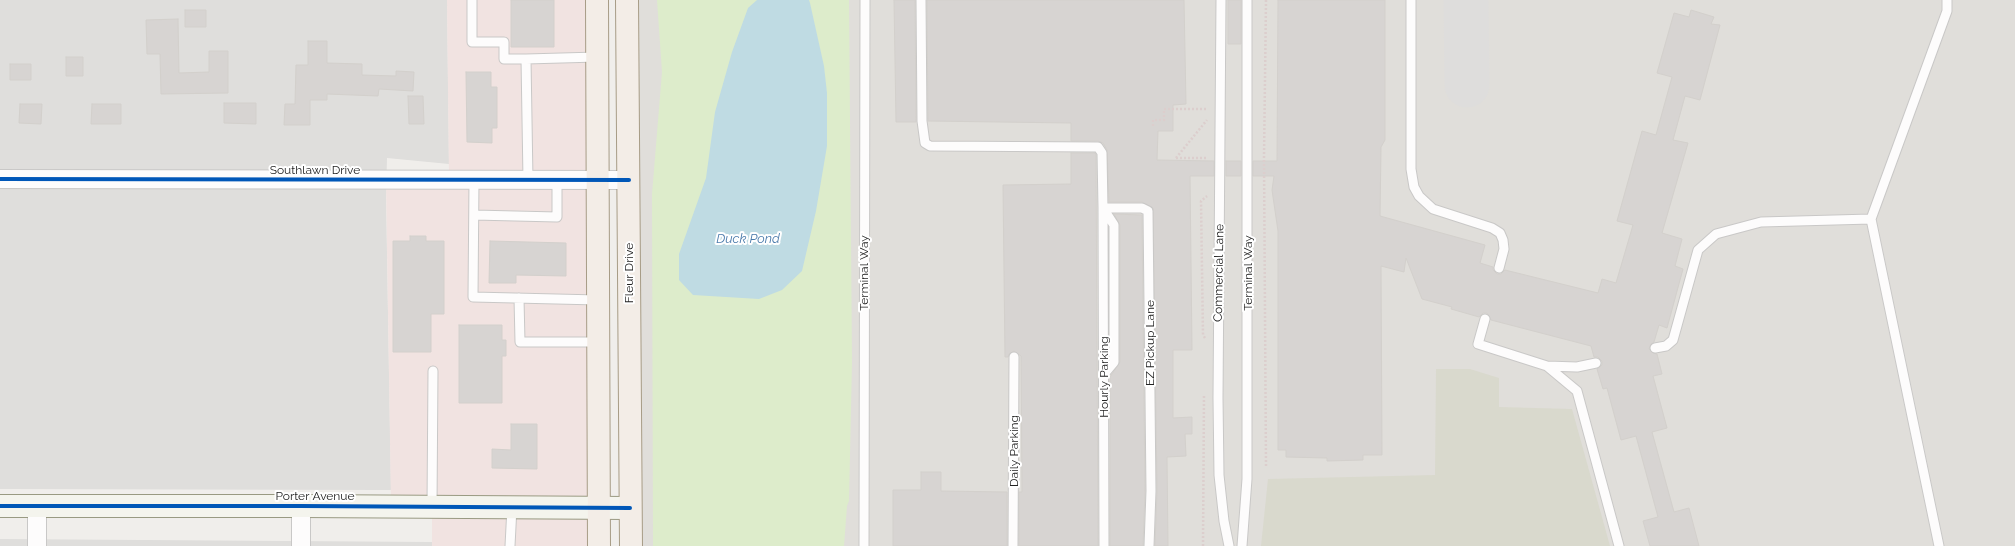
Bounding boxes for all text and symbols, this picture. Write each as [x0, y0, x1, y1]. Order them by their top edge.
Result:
street label: Southlawn Drive [270, 163, 360, 177]
street label: Commercial Lane [1211, 224, 1227, 322]
water label: Duck Pond [716, 231, 780, 247]
street label: Terminal Way [857, 235, 871, 311]
street label: Terminal Way [1241, 235, 1255, 311]
street label: Fleur Drive [622, 243, 636, 303]
street label: EZ Pickup Lane [1143, 300, 1157, 386]
street label: Hourly Parking [1097, 336, 1111, 418]
street label: Daily Parking [1007, 415, 1021, 487]
street label: Porter Avenue [275, 489, 355, 503]

